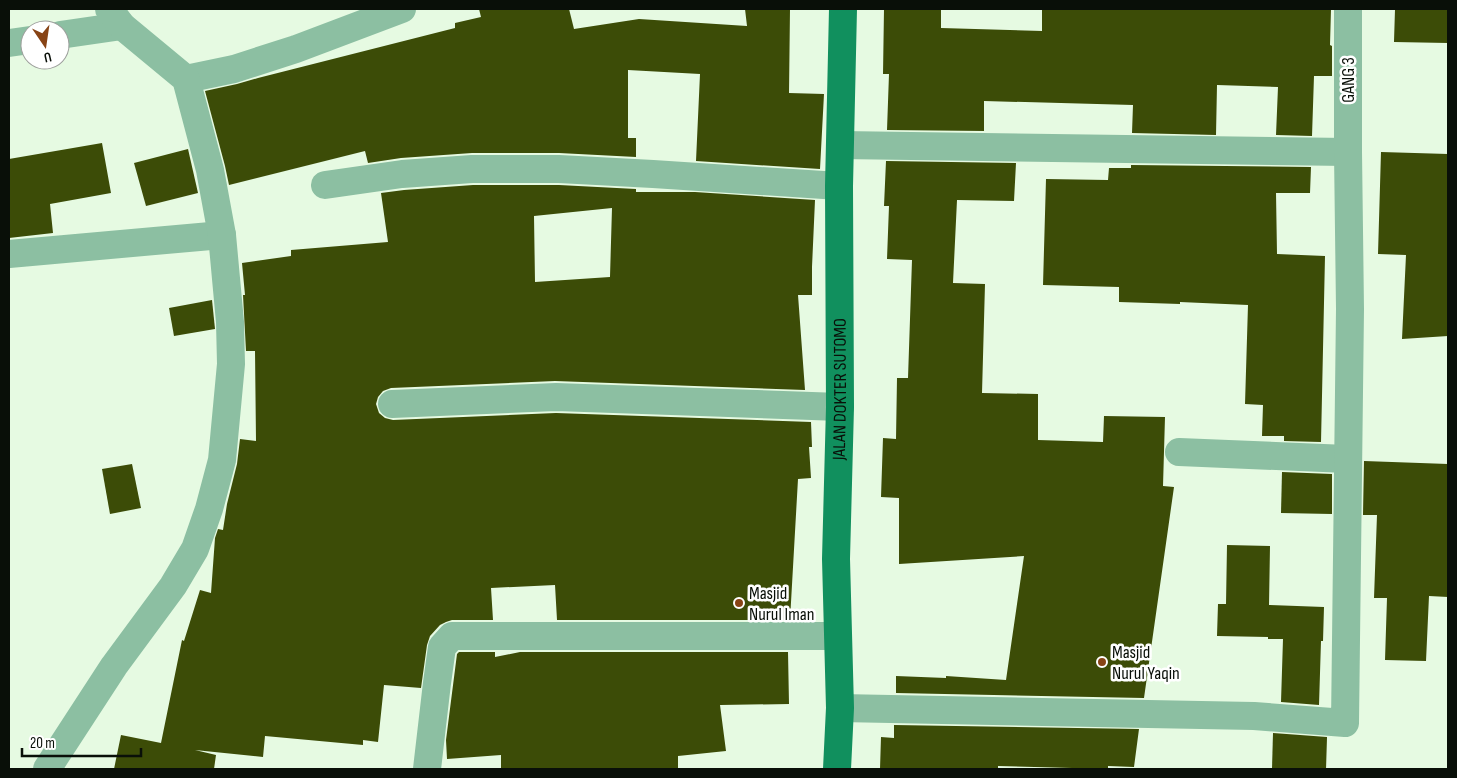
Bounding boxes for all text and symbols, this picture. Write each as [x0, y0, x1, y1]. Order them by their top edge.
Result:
north arrow [20, 20, 70, 70]
text: U [42, 48, 53, 66]
street label: GANG 3 [1338, 57, 1359, 103]
street label: JALAN DOKTER SUTOMO [828, 318, 851, 461]
place label: Masjid Nurul Iman [749, 583, 814, 625]
marker: Masjid Nurul Iman [733, 597, 745, 609]
place label: Masjid Nurul Yaqin [1112, 642, 1180, 684]
marker: Masjid Nurul Yaqin [1096, 656, 1108, 668]
scale bar [22, 726, 141, 758]
text: 20 m [30, 734, 55, 753]

